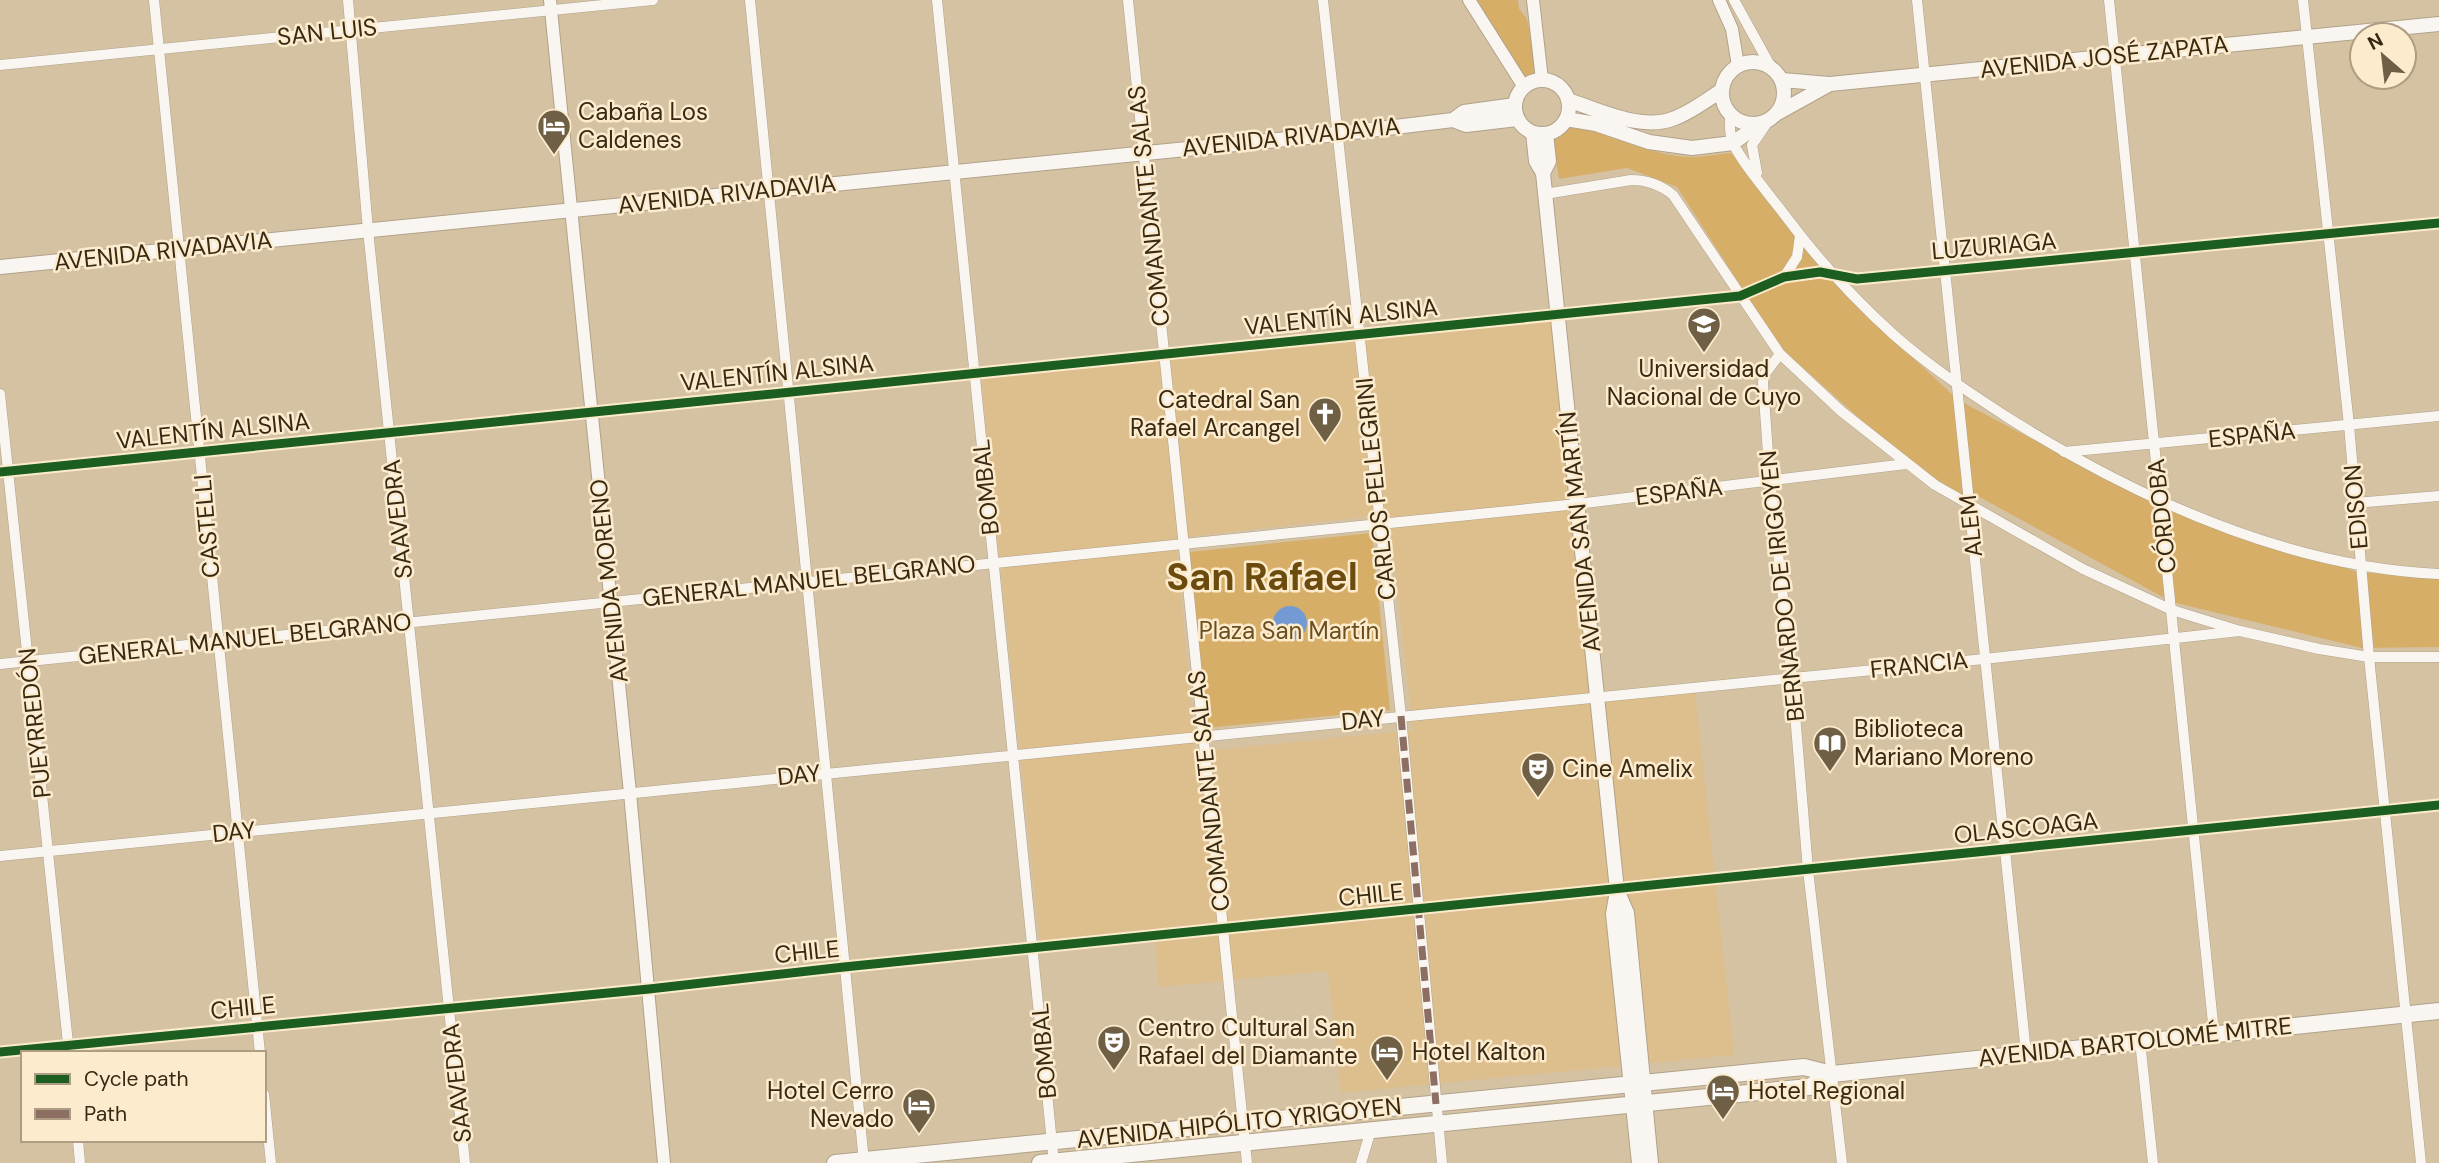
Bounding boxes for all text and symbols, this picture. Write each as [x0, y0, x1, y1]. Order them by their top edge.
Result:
street label: SAN LUIS [276, 11, 378, 52]
north arrow [2348, 21, 2418, 91]
text: N [2363, 27, 2387, 56]
street label: AVENIDA JOSÉ ZAPATA [1978, 28, 2230, 85]
street label: COMANDANTE SALAS [1120, 84, 1177, 328]
place label: Cabaña Los Caldenes [578, 96, 708, 155]
hotel icon: Cabaña Los Caldenes [535, 107, 573, 156]
street label: AVENIDA RIVADAVIA [1180, 110, 1402, 163]
street label: AVENIDA RIVADAVIA [616, 167, 838, 220]
street label: AVENIDA RIVADAVIA [52, 224, 274, 277]
street label: LUZURIAGA [1930, 225, 2058, 266]
street label: VALENTÍN ALSINA [1243, 291, 1439, 342]
school or university icon: Universidad Nacional de Cuyo [1685, 305, 1723, 354]
street label: VALENTÍN ALSINA [679, 347, 875, 398]
place label: Universidad Nacional de Cuyo [1607, 353, 1801, 412]
street label: CARLOS PELLEGRINI [1348, 376, 1403, 602]
place label: Catedral San Rafael Arcangel [1130, 384, 1300, 443]
church icon: Catedral San Rafael Arcangel [1306, 395, 1344, 444]
street label: VALENTÍN ALSINA [115, 405, 311, 456]
street label: AVENIDA SAN MARTÍN [1551, 410, 1608, 654]
street label: ESPAÑA [2207, 414, 2297, 455]
street label: BOMBAL [965, 438, 1006, 536]
street label: BERNARDO DE IRIGOYEN [1752, 449, 1811, 723]
street label: CÓRDOBA [2140, 457, 2183, 575]
street label: SAAVEDRA [376, 458, 419, 580]
street label: EDISON [2336, 463, 2375, 551]
street label: ESPAÑA [1634, 471, 1724, 512]
street label: CASTELLI [187, 473, 226, 579]
street label: AVENIDA MORENO [582, 478, 635, 685]
street label: ALEM [1952, 493, 1989, 559]
street label: GENERAL MANUEL BELGRANO [641, 548, 977, 613]
district label: San Rafael [1166, 552, 1358, 602]
street label: GENERAL MANUEL BELGRANO [77, 606, 413, 671]
park label: Plaza San Martín [1199, 615, 1379, 646]
street label: FRANCIA [1868, 644, 1970, 685]
street label: PUEYRREDÓN [11, 646, 58, 800]
street label: COMANDANTE SALAS [1180, 669, 1237, 913]
street label: DAY [1340, 702, 1386, 737]
place label: Biblioteca Mariano Moreno [1854, 713, 2034, 772]
library icon: Biblioteca Mariano Moreno [1811, 724, 1849, 773]
theatre icon: Cine Amelix [1519, 750, 1557, 799]
place label: Cine Amelix [1562, 753, 1693, 784]
street label: DAY [776, 757, 822, 792]
street label: OLASCOAGA [1952, 805, 2100, 850]
street label: DAY [211, 814, 257, 849]
street label: CHILE [1337, 876, 1405, 913]
street label: CHILE [773, 933, 841, 970]
street label: CHILE [209, 989, 277, 1026]
street label: BOMBAL [1024, 1002, 1063, 1100]
street label: AVENIDA BARTOLOMÉ MITRE [1976, 1010, 2293, 1073]
place label: Centro Cultural San Rafael del Diamante [1138, 1012, 1358, 1071]
street label: SAAVEDRA [435, 1022, 478, 1144]
theatre icon: Centro Cultural San Rafael del Diamante [1095, 1023, 1133, 1072]
hotel icon: Hotel Kalton [1368, 1033, 1406, 1082]
place label: Hotel Kalton [1412, 1036, 1546, 1067]
legend [21, 1051, 266, 1142]
text: Cycle path [84, 1065, 189, 1093]
hotel icon: Hotel Regional [1704, 1072, 1742, 1121]
place label: Hotel Cerro Nevado [767, 1075, 894, 1134]
place label: Hotel Regional [1748, 1075, 1905, 1106]
hotel icon: Hotel Cerro Nevado [900, 1086, 938, 1135]
street label: AVENIDA HIPÓLITO YRIGOYEN [1075, 1090, 1403, 1155]
text: Path [84, 1100, 127, 1128]

